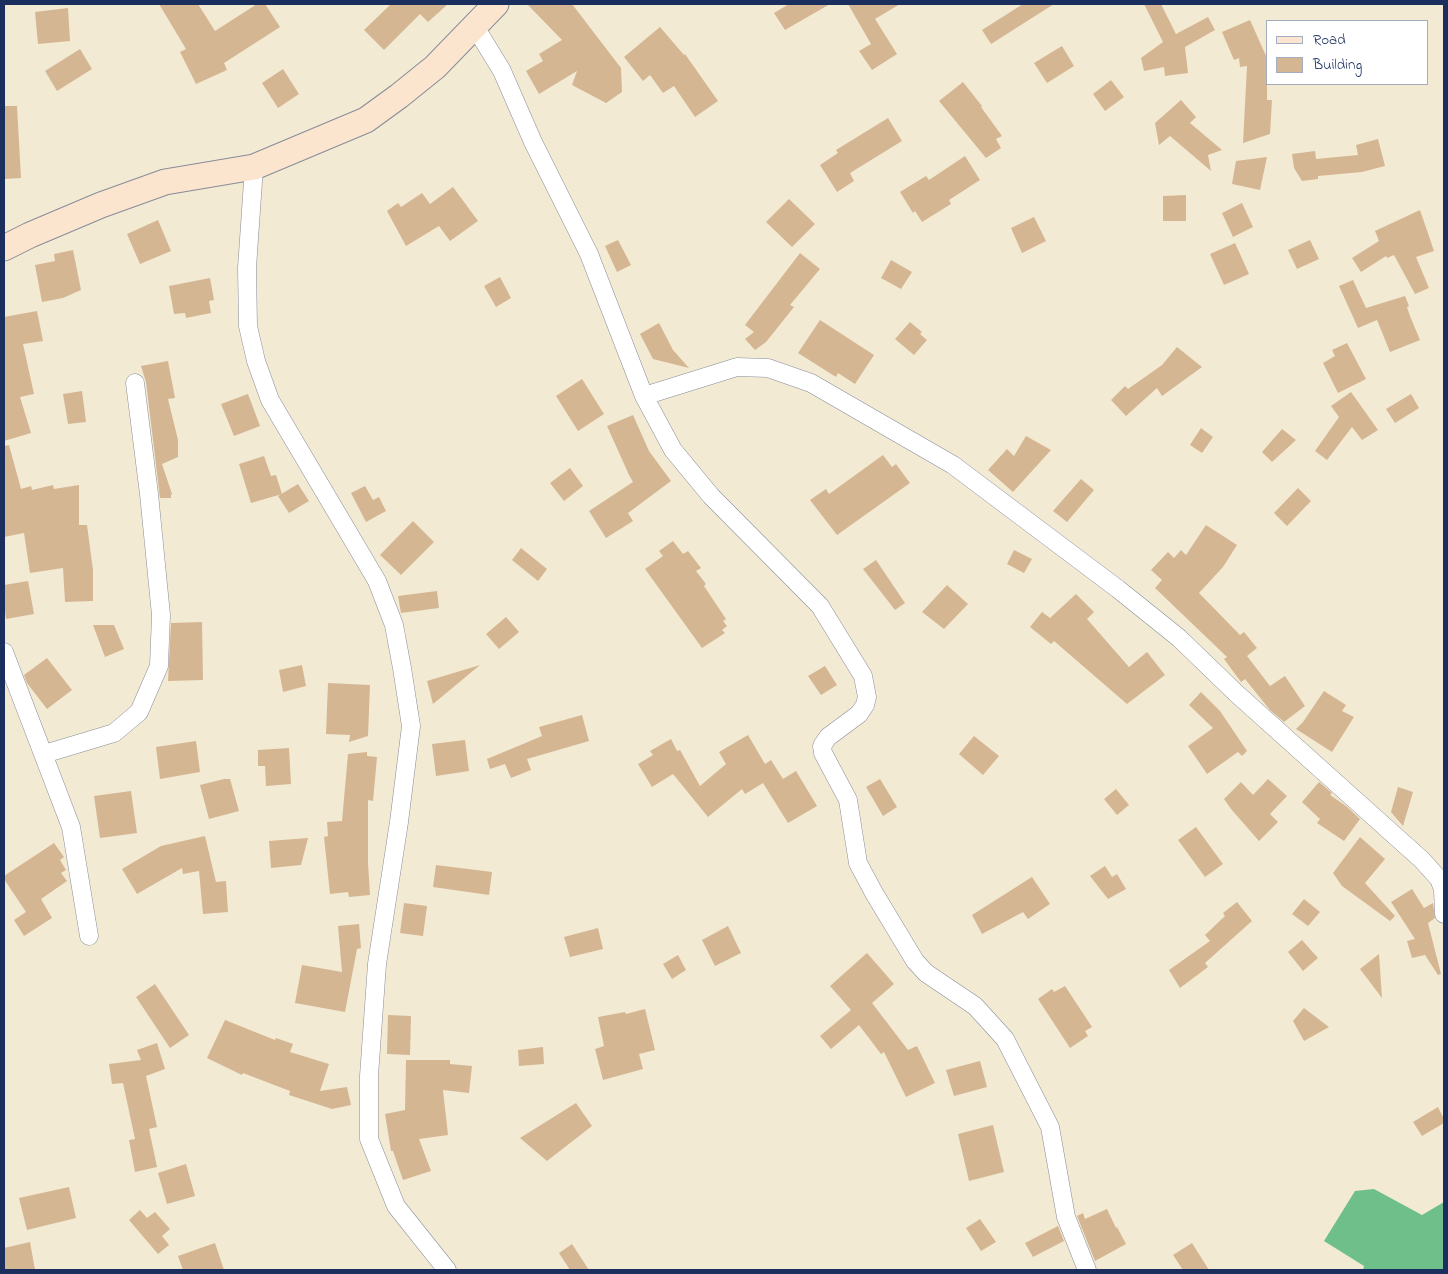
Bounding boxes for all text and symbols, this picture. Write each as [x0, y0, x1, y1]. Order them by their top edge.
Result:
legend [1266, 20, 1428, 85]
text: Road [1313, 29, 1346, 51]
text: Building [1313, 54, 1362, 76]

